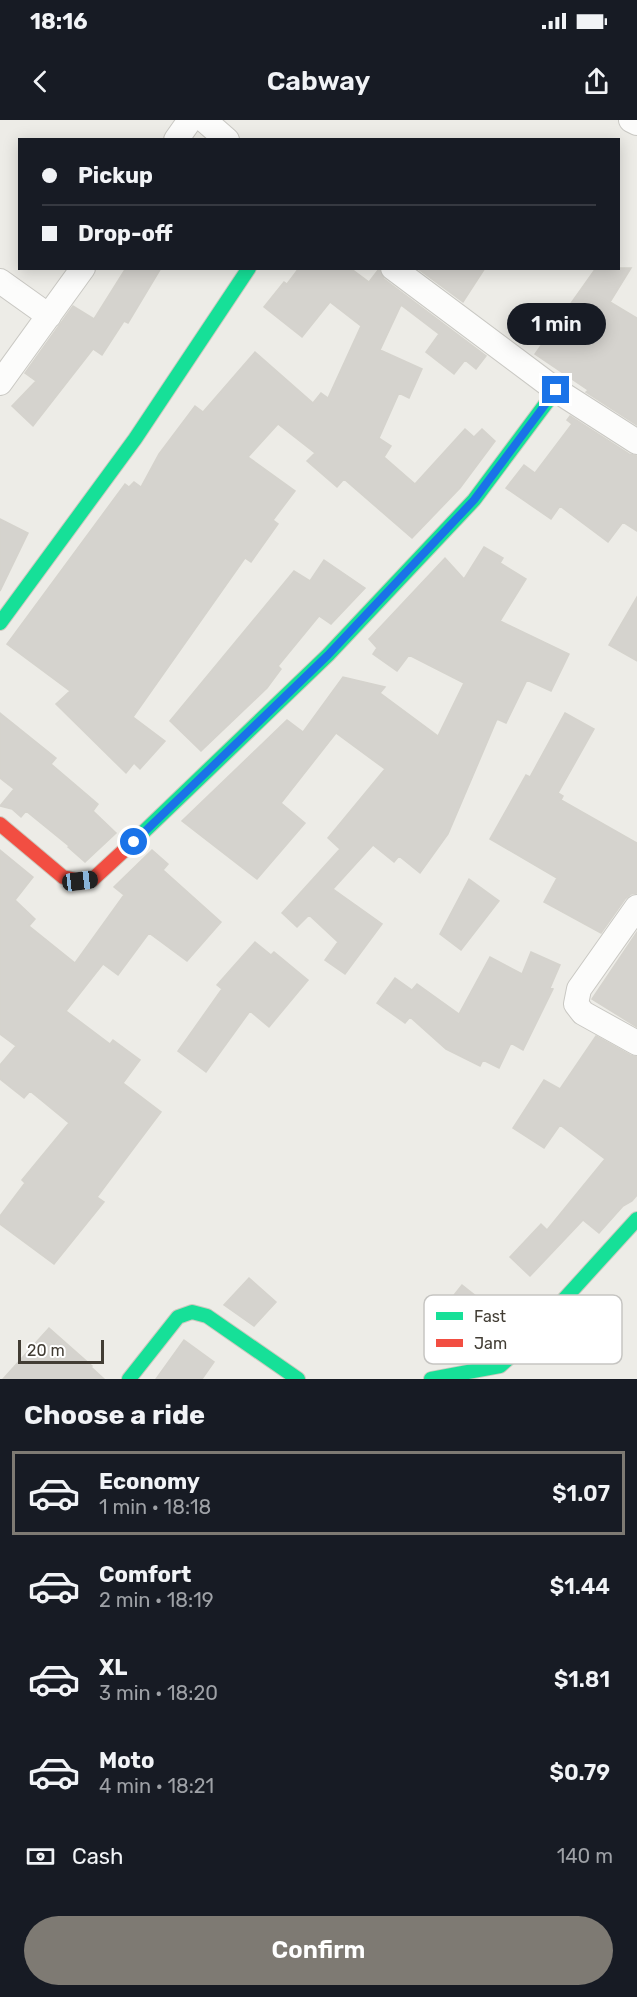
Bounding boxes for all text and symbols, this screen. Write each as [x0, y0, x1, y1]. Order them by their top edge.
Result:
text: 18:16 [30, 8, 88, 35]
icon: back [24, 65, 57, 98]
text: Cabway [267, 65, 370, 97]
icon: share [580, 65, 613, 98]
text: Pickup [78, 162, 153, 189]
text: Drop-off [78, 220, 173, 247]
callout: 1 min [506, 303, 606, 345]
text: 1 min [531, 312, 582, 336]
route end [542, 376, 569, 403]
route start [120, 828, 147, 855]
car [61, 870, 99, 892]
legend [424, 1295, 622, 1364]
text: Fast [474, 1307, 506, 1326]
text: Jam [474, 1334, 507, 1353]
scale bar [18, 1337, 104, 1364]
text: 20 m [27, 1341, 65, 1360]
text: Choose a ride [24, 1399, 205, 1431]
icon: car [27, 1466, 81, 1520]
text: Economy [99, 1468, 200, 1495]
text: $1.07 [552, 1480, 610, 1507]
text: 1 min · 18:18 [99, 1495, 211, 1519]
icon: car [27, 1559, 81, 1613]
text: Comfort [99, 1561, 191, 1588]
text: $1.44 [550, 1573, 610, 1600]
text: 2 min · 18:19 [99, 1588, 214, 1612]
icon: car [27, 1652, 81, 1706]
text: XL [99, 1654, 127, 1681]
text: $1.81 [554, 1666, 610, 1693]
text: 3 min · 18:20 [99, 1681, 218, 1705]
icon: car [27, 1745, 81, 1799]
text: Moto [99, 1747, 154, 1774]
text: $0.79 [550, 1759, 610, 1786]
text: 4 min · 18:21 [99, 1774, 214, 1798]
icon: cash [24, 1840, 57, 1873]
text: Cash [72, 1843, 123, 1870]
text: 140 m [557, 1844, 613, 1868]
button: Confirm [24, 1916, 613, 1985]

